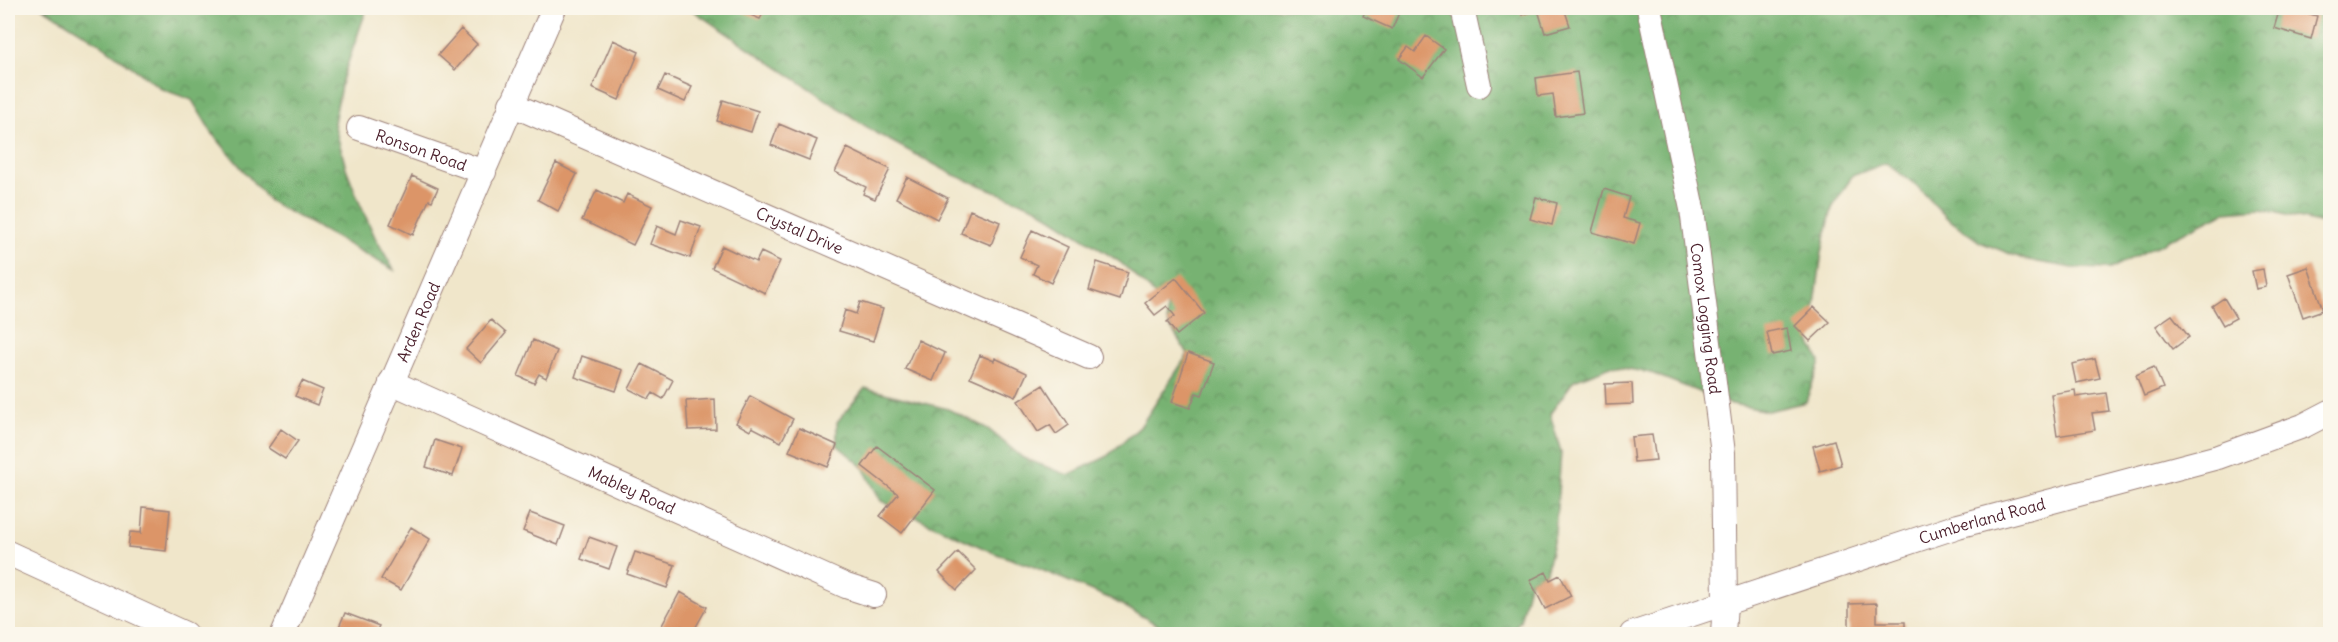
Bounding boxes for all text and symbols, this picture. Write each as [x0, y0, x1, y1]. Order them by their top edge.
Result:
street label: Ronson Road [373, 125, 469, 175]
street label: Crystal Drive [753, 202, 846, 258]
street label: Comox Logging Road [1686, 242, 1725, 395]
street label: Arden Road [392, 279, 444, 365]
street label: Mabley Road [585, 462, 679, 518]
street label: Cumberland Road [1916, 493, 2047, 548]

